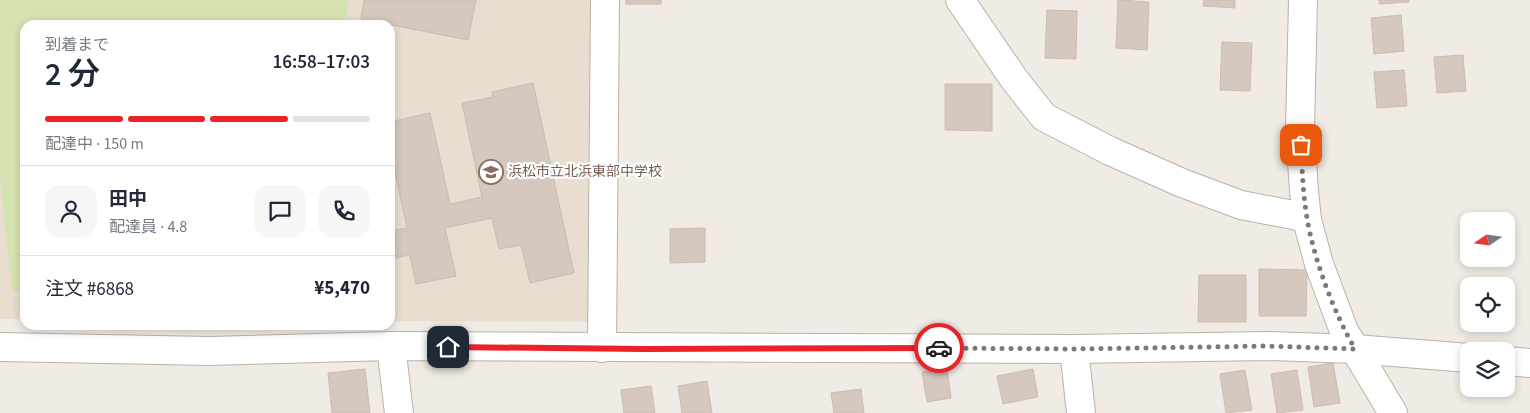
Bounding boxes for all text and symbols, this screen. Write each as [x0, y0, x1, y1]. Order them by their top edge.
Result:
text: 到着まで [45, 34, 109, 56]
text: 16:58–17:03 [272, 49, 370, 76]
text: 2 分 [45, 52, 100, 98]
pin [1280, 124, 1322, 166]
icon: bag [1287, 131, 1315, 159]
text: 配達中 · 150 m [45, 133, 144, 155]
school or university icon: 浜松市立北浜東部中学校 [478, 159, 504, 185]
place label: 浜松市立北浜東部中学校 [508, 162, 662, 182]
button: person [45, 185, 97, 237]
button: chat [254, 185, 306, 237]
button: phone [318, 185, 370, 237]
text: 田中 [109, 186, 147, 213]
north arrow [1460, 212, 1515, 268]
map controls [1460, 212, 1515, 397]
text: 配達員 · 4.8 [109, 216, 187, 238]
text: ¥5,470 [314, 275, 370, 302]
text: 注文 #6868 [45, 276, 134, 303]
button: locate [1460, 277, 1515, 332]
courier [914, 323, 964, 373]
pin [427, 326, 469, 368]
icon: home [434, 333, 462, 361]
icon: car [925, 334, 953, 362]
button: layers [1460, 342, 1515, 397]

